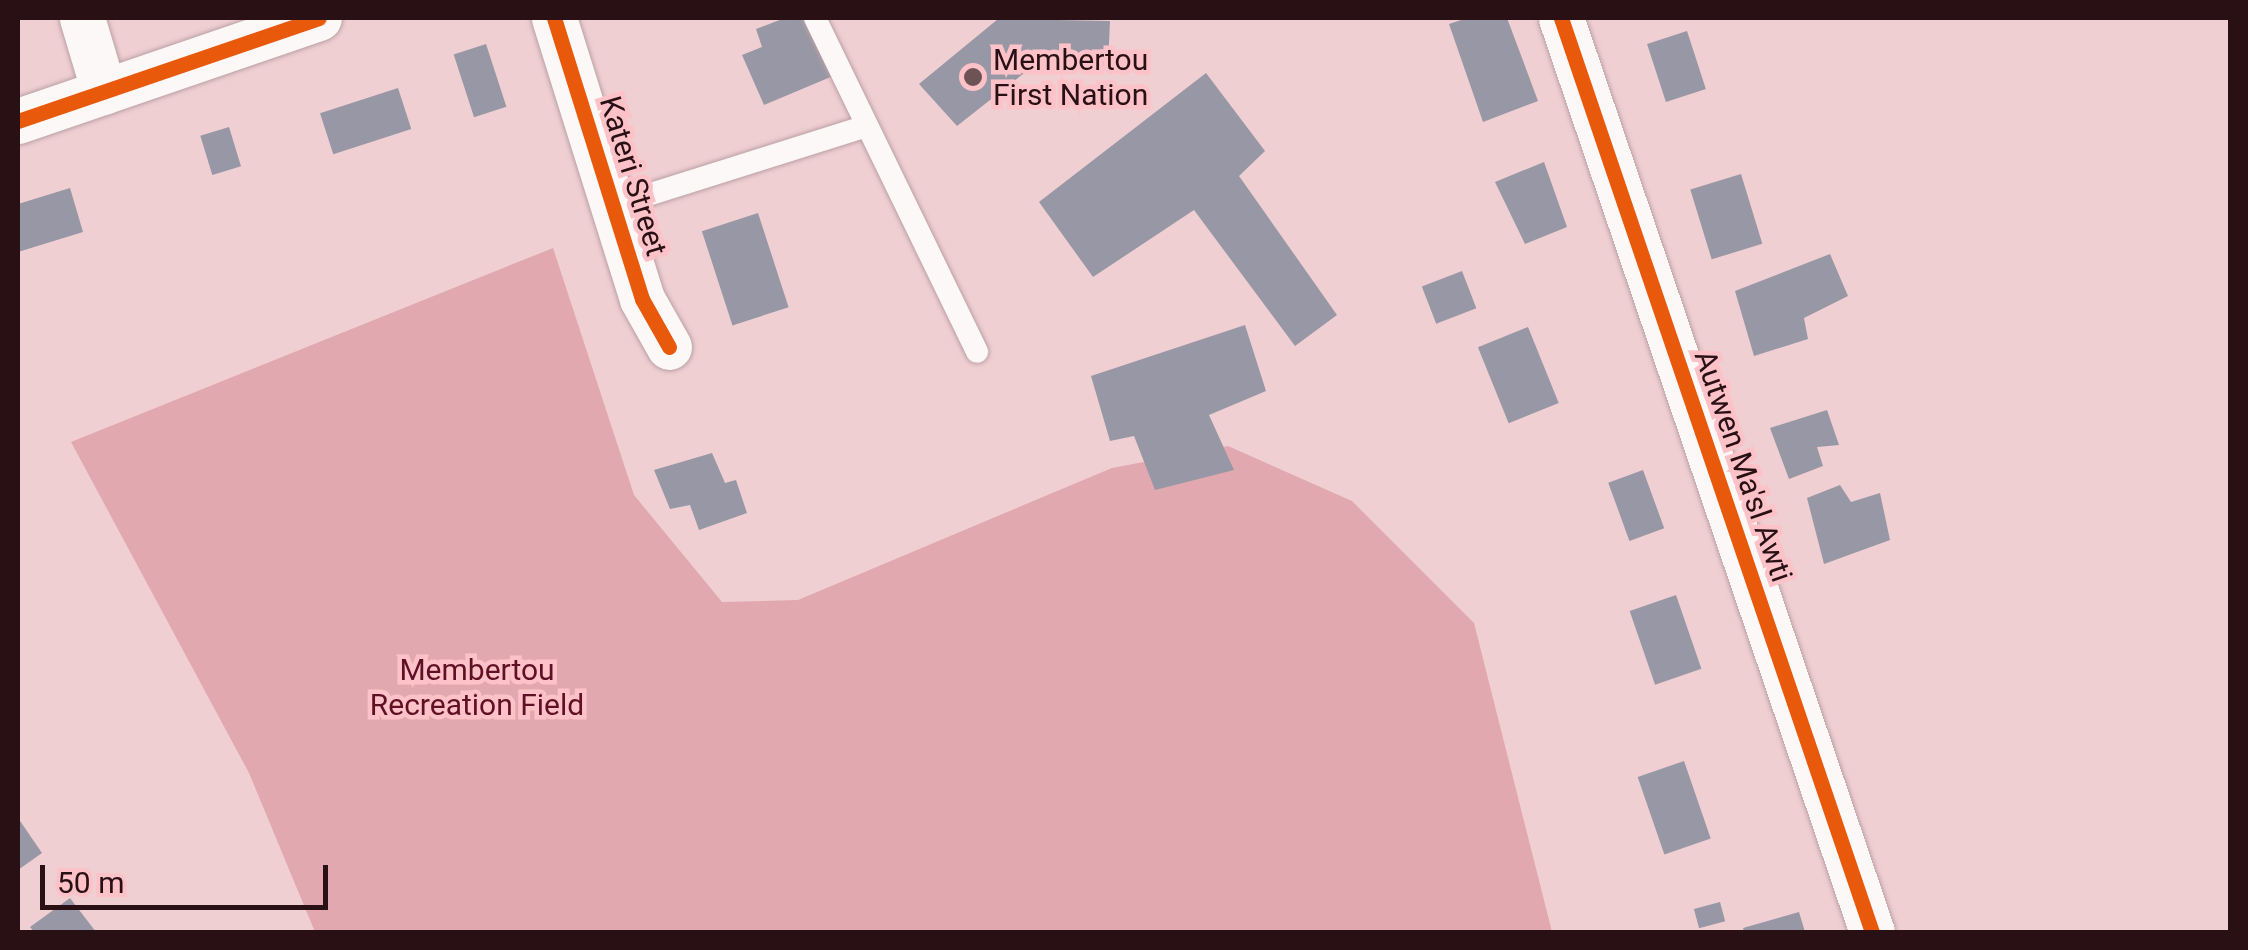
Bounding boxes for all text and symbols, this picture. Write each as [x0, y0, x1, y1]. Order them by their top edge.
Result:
place label: Membertou First Nation [993, 42, 1148, 112]
marker: Membertou First Nation [962, 66, 984, 88]
street label: Kateri Street [592, 92, 674, 260]
street label: Autwen Ma'sl Awti [1686, 345, 1800, 587]
park label: Membertou Recreation Field [370, 652, 584, 722]
scale bar [45, 845, 332, 907]
text: 50 m [57, 865, 124, 900]

